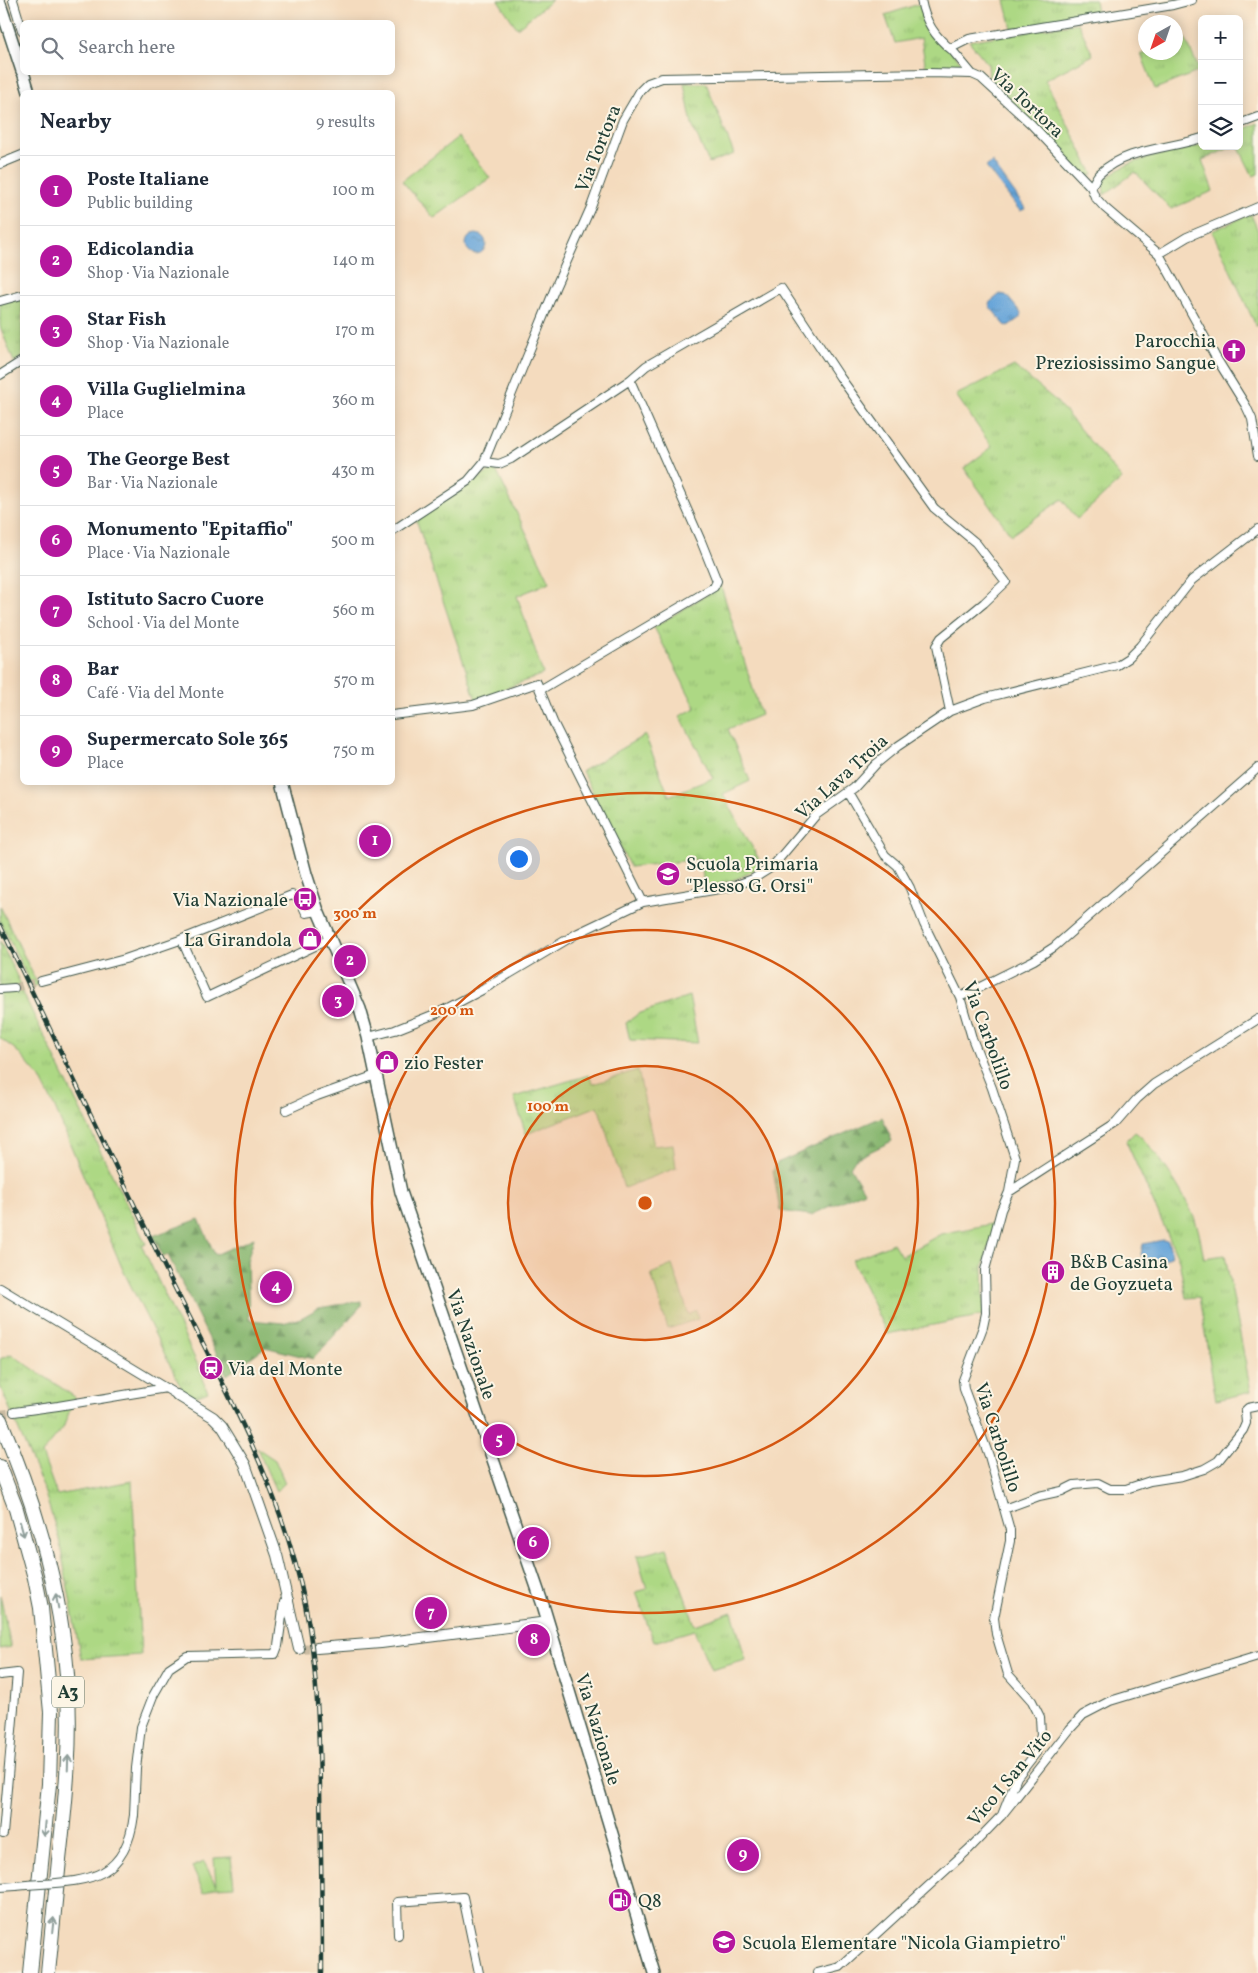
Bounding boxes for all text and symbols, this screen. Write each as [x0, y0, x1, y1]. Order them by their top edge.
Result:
north arrow [1138, 15, 1183, 60]
map controls [1198, 15, 1243, 150]
button: + [1198, 15, 1243, 60]
search box [20, 20, 395, 75]
icon: search [38, 34, 66, 62]
text: Search here [78, 35, 175, 61]
button: − [1198, 60, 1243, 105]
street label: Via Tortora [984, 62, 1069, 144]
street label: Via Tortora [570, 101, 628, 196]
button: layers [1198, 105, 1243, 150]
text: Nearby [40, 108, 111, 137]
text: 9 results [316, 112, 375, 134]
text: Poste Italiane [87, 167, 209, 193]
text: 1 [53, 180, 59, 202]
text: 100 m [332, 180, 375, 202]
text: Public building [87, 193, 193, 215]
text: Edicolandia [87, 237, 194, 263]
text: 2 [52, 250, 60, 272]
text: 140 m [333, 250, 375, 272]
text: Shop · Via Nazionale [87, 263, 229, 285]
text: Star Fish [87, 307, 166, 333]
text: 3 [52, 320, 60, 342]
text: 170 m [335, 320, 375, 342]
place label: Parocchia Preziosissimo Sangue [1035, 329, 1216, 377]
text: Shop · Via Nazionale [87, 333, 229, 355]
church icon: Parocchia Preziosissimo Sangue [1221, 338, 1247, 364]
text: Villa Guglielmina [87, 377, 246, 403]
text: 4 [51, 390, 61, 412]
text: 360 m [332, 390, 375, 412]
text: Place [87, 403, 124, 425]
text: The George Best [87, 447, 230, 473]
text: 5 [52, 460, 60, 482]
text: 430 m [331, 460, 375, 482]
text: Bar · Via Nazionale [87, 473, 218, 495]
text: Monumento "Epitaffio" [87, 517, 293, 543]
text: 6 [52, 530, 60, 552]
text: 500 m [331, 530, 375, 552]
text: Place · Via Nazionale [87, 543, 230, 565]
text: Istituto Sacro Cuore [87, 587, 264, 613]
text: 7 [52, 600, 60, 622]
text: 560 m [332, 600, 375, 622]
text: School · Via del Monte [87, 613, 239, 635]
text: Bar [87, 657, 119, 683]
text: 8 [52, 670, 60, 692]
text: 570 m [333, 670, 375, 692]
text: Café · Via del Monte [87, 683, 224, 705]
text: Supermercato Sole 365 [87, 727, 288, 753]
street label: Via Lava Troia [790, 729, 894, 826]
text: 9 [52, 740, 60, 762]
text: 750 m [333, 740, 375, 762]
text: Place [87, 753, 124, 775]
pin: 1 [359, 822, 391, 860]
your location [506, 846, 532, 872]
place label: Scuola Primaria "Plesso G. Orsi" [686, 852, 819, 900]
school or university icon: Scuola Primaria "Plesso G. Orsi" [655, 861, 681, 887]
bus stop icon: Via Nazionale [292, 886, 318, 912]
place label: Via Nazionale [173, 888, 288, 914]
text: 300 m [333, 904, 377, 925]
shop icon: La Girandola [297, 926, 323, 952]
place label: La Girandola [184, 928, 292, 954]
pin: 2 [334, 942, 366, 980]
street label: Via Carbolillo [955, 978, 1019, 1094]
pin: 3 [322, 982, 354, 1020]
text: 200 m [430, 1001, 474, 1022]
shop icon: zio Fester [374, 1049, 400, 1075]
place label: zio Fester [404, 1051, 483, 1077]
text: 100 m [527, 1097, 570, 1118]
centre of rings [636, 1194, 654, 1212]
place label: B&B Casina de Goyzueta [1070, 1250, 1173, 1298]
building icon: B&B Casina de Goyzueta [1040, 1259, 1066, 1285]
pin: 4 [260, 1268, 292, 1306]
street label: Via Nazionale [439, 1286, 501, 1403]
station icon: Via del Monte [198, 1355, 224, 1381]
place label: Via del Monte [228, 1357, 343, 1383]
street label: Via Carbolillo [967, 1379, 1027, 1496]
pin: 5 [483, 1421, 515, 1459]
one-way arrow [18, 1521, 28, 1537]
pin: 6 [517, 1524, 549, 1562]
one-way arrow [51, 1593, 61, 1609]
pin: 7 [415, 1594, 447, 1632]
pin: 8 [518, 1621, 550, 1659]
street label: Via Nazionale [568, 1671, 626, 1789]
road number: A3 [52, 1676, 84, 1708]
street label: Vico I San Vito [962, 1724, 1059, 1832]
one-way arrow [63, 1755, 73, 1772]
one-way arrow [40, 1820, 49, 1836]
pin: 9 [727, 1836, 759, 1874]
fuel station icon: Q8 [607, 1887, 633, 1913]
place label: Q8 [638, 1889, 662, 1915]
one-way arrow [48, 1917, 58, 1933]
school or university icon: Scuola Elementare "Nicola Giampietro" [711, 1929, 737, 1955]
place label: Scuola Elementare "Nicola Giampietro" [742, 1931, 1066, 1957]

